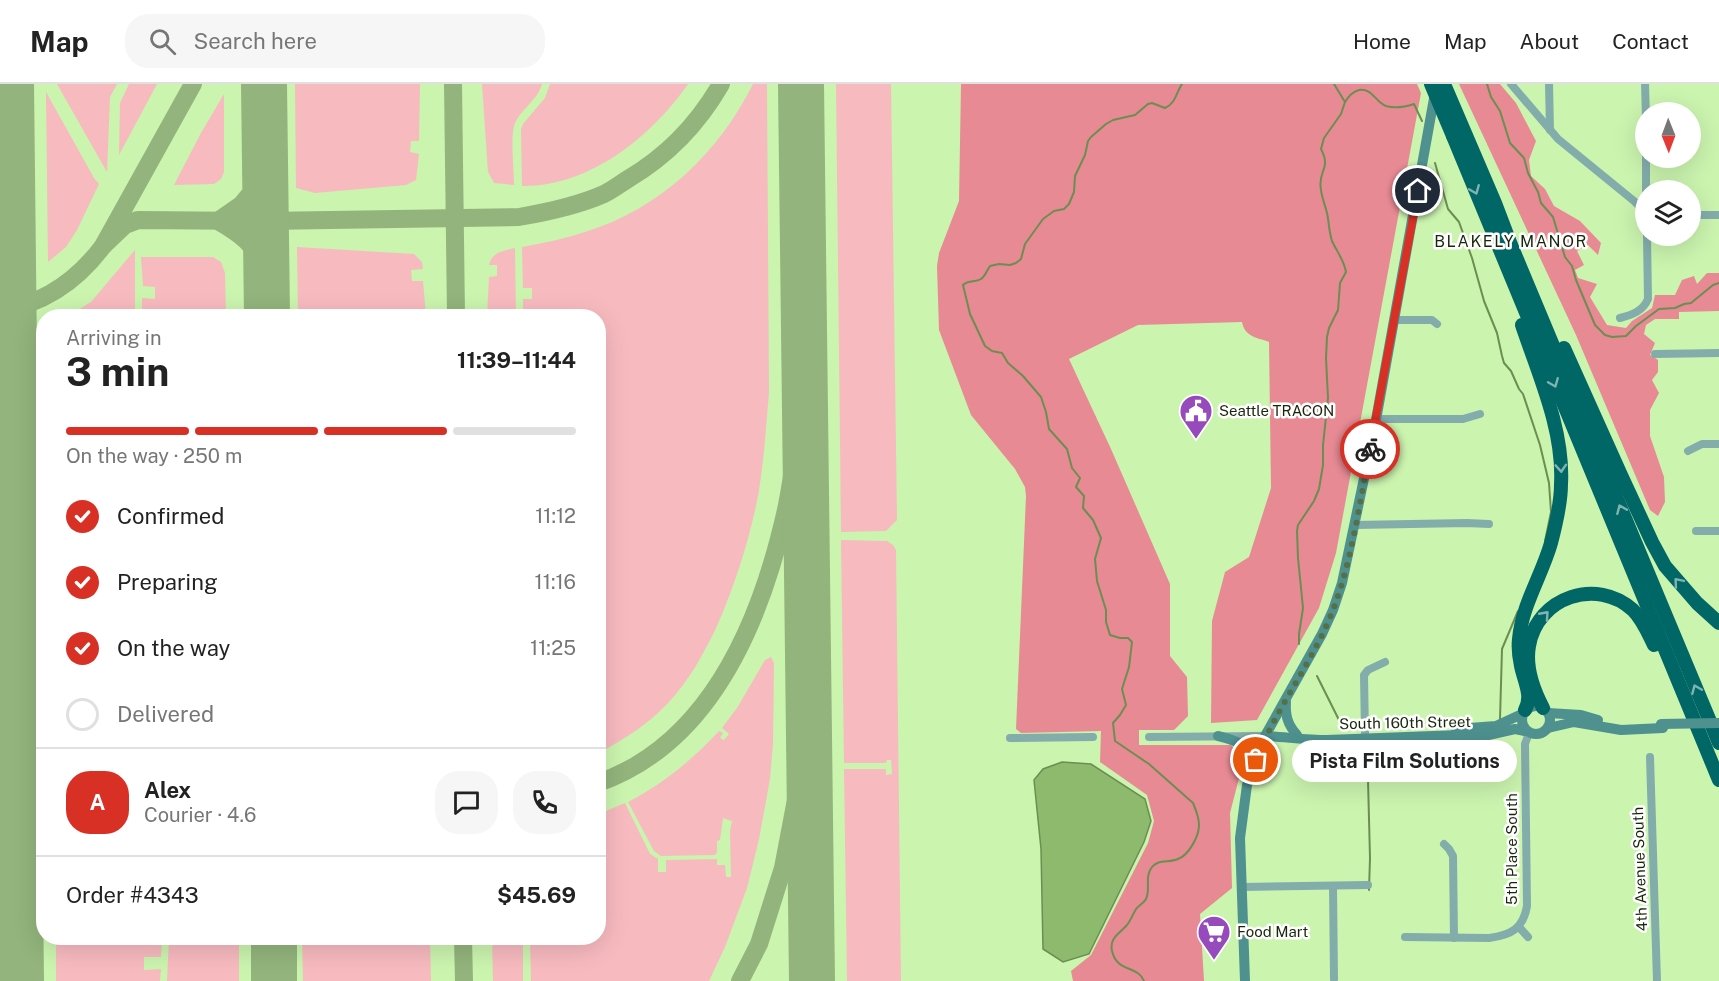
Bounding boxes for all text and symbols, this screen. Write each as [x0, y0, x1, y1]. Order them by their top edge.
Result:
search box [125, 14, 545, 68]
text: Map [30, 25, 89, 58]
icon: search [146, 25, 179, 58]
text: Search here [194, 28, 317, 54]
text: Home [1353, 29, 1411, 54]
text: Map [1444, 29, 1487, 54]
text: About [1520, 29, 1579, 54]
text: Contact [1612, 29, 1689, 54]
north arrow [1635, 102, 1701, 168]
map controls [1635, 102, 1701, 246]
pin [1392, 165, 1443, 216]
icon: home [1401, 174, 1434, 207]
button: layers [1635, 180, 1701, 246]
one-way arrow [1468, 184, 1480, 195]
district label: BLAKELY MANOR [1434, 232, 1588, 251]
text: Arriving in [66, 326, 161, 350]
text: 11:39–11:44 [457, 347, 576, 373]
text: 3 min [66, 349, 169, 395]
one-way arrow [1547, 377, 1559, 388]
public building icon: Seattle TRACON [1178, 393, 1214, 440]
place label: Seattle TRACON [1219, 402, 1334, 419]
courier [1340, 419, 1400, 479]
icon: bike [1354, 433, 1387, 466]
text: On the way · 250 m [66, 444, 242, 468]
one-way arrow [1554, 464, 1567, 473]
icon: check [66, 500, 99, 533]
text: Confirmed [117, 503, 224, 529]
text: 11:12 [535, 504, 576, 528]
one-way arrow [1616, 504, 1628, 515]
icon: check [66, 566, 99, 599]
text: Preparing [117, 569, 218, 595]
text: 11:16 [535, 570, 576, 594]
one-way arrow [1674, 578, 1685, 589]
one-way arrow [1538, 611, 1549, 621]
icon: check [66, 632, 99, 665]
text: On the way [117, 635, 230, 661]
text: 11:25 [530, 636, 576, 660]
one-way arrow [1692, 684, 1704, 695]
text: Delivered [117, 701, 214, 727]
street label: South 160th Street [1339, 713, 1471, 732]
pin [1230, 734, 1281, 785]
callout: Pista Film Solutions [1292, 739, 1517, 781]
icon: bag [1239, 743, 1272, 776]
text: Pista Film Solutions [1309, 749, 1500, 773]
button: chat [435, 771, 498, 834]
button: phone [513, 771, 576, 834]
text: Alex [144, 777, 191, 803]
text: A [90, 789, 105, 815]
street label: 5th Place South [1503, 793, 1520, 905]
text: Courier · 4.6 [144, 803, 256, 827]
street label: 4th Avenue South [1629, 807, 1650, 931]
text: Order #4343 [66, 882, 199, 908]
text: $45.69 [497, 882, 576, 908]
supermarket icon: Food Mart [1196, 914, 1232, 961]
place label: Food Mart [1237, 923, 1308, 940]

